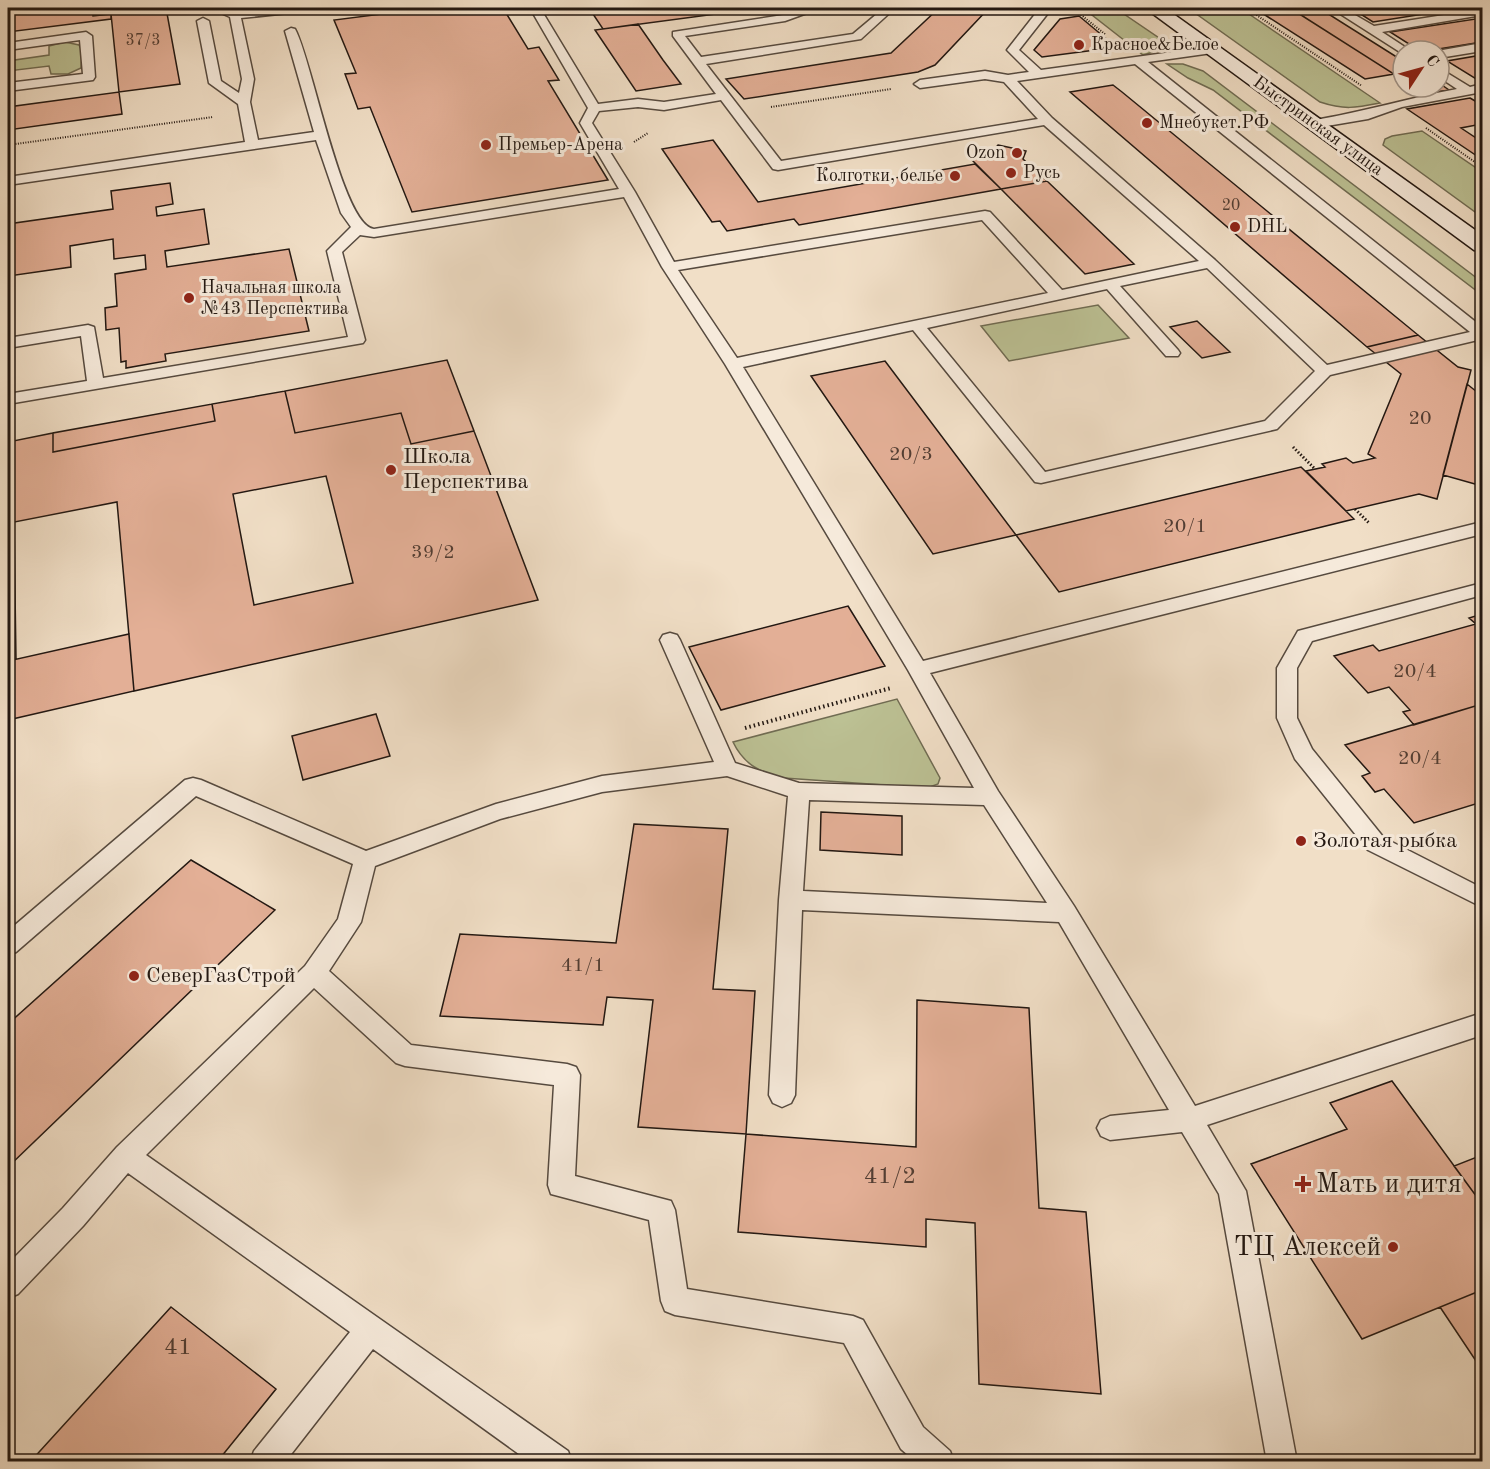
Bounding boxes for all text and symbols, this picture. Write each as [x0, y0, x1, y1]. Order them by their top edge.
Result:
house number: 37/3 [125, 33, 161, 49]
place label: Красное&Белое [1091, 36, 1219, 54]
marker: Красное&Белое [1072, 38, 1086, 52]
north arrow [1391, 39, 1451, 99]
text: С [1422, 52, 1441, 70]
street label: Быстринская улица [1250, 73, 1387, 179]
place label: Мнебукет.РФ [1159, 114, 1269, 132]
marker: Мнебукет.РФ [1140, 116, 1154, 130]
place label: Премьер-Арена [498, 136, 623, 154]
marker: Премьер-Арена [479, 138, 493, 152]
place label: Ozon [966, 144, 1005, 162]
marker: Ozon [1010, 146, 1024, 160]
place label: Русь [1023, 164, 1060, 182]
marker: Русь [1004, 166, 1018, 180]
place label: Колготки, белье [816, 167, 943, 185]
marker: Колготки, белье [948, 169, 962, 183]
house number: 20 [1222, 198, 1240, 214]
place label: DHL [1247, 218, 1287, 236]
marker: DHL [1228, 220, 1242, 234]
place label: Начальная школа №43 Перспектива [201, 279, 349, 318]
marker: Начальная школа №43 Перспектива [182, 291, 196, 305]
house number: 20 [1408, 409, 1432, 429]
house number: 20/3 [889, 445, 933, 465]
place label: Школа Перспектива [403, 446, 528, 493]
marker: Школа Перспектива [384, 463, 398, 477]
house number: 20/1 [1163, 517, 1207, 537]
house number: 39/2 [411, 543, 455, 563]
house number: 20/4 [1393, 662, 1437, 682]
house number: 20/4 [1398, 749, 1442, 769]
place label: Золотая рыбка [1313, 830, 1457, 852]
marker: Золотая рыбка [1294, 834, 1308, 848]
house number: 41/1 [561, 956, 605, 976]
place label: СеверГазСтрой [146, 965, 296, 987]
marker: СеверГазСтрой [127, 969, 141, 983]
house number: 41/2 [864, 1165, 916, 1189]
place label: Мать и дитя [1316, 1171, 1461, 1198]
marker: Мать и дитя [1294, 1175, 1312, 1193]
place label: ТЦ Алексей [1234, 1234, 1381, 1261]
marker: ТЦ Алексей [1386, 1240, 1400, 1254]
house number: 41 [164, 1336, 192, 1360]

